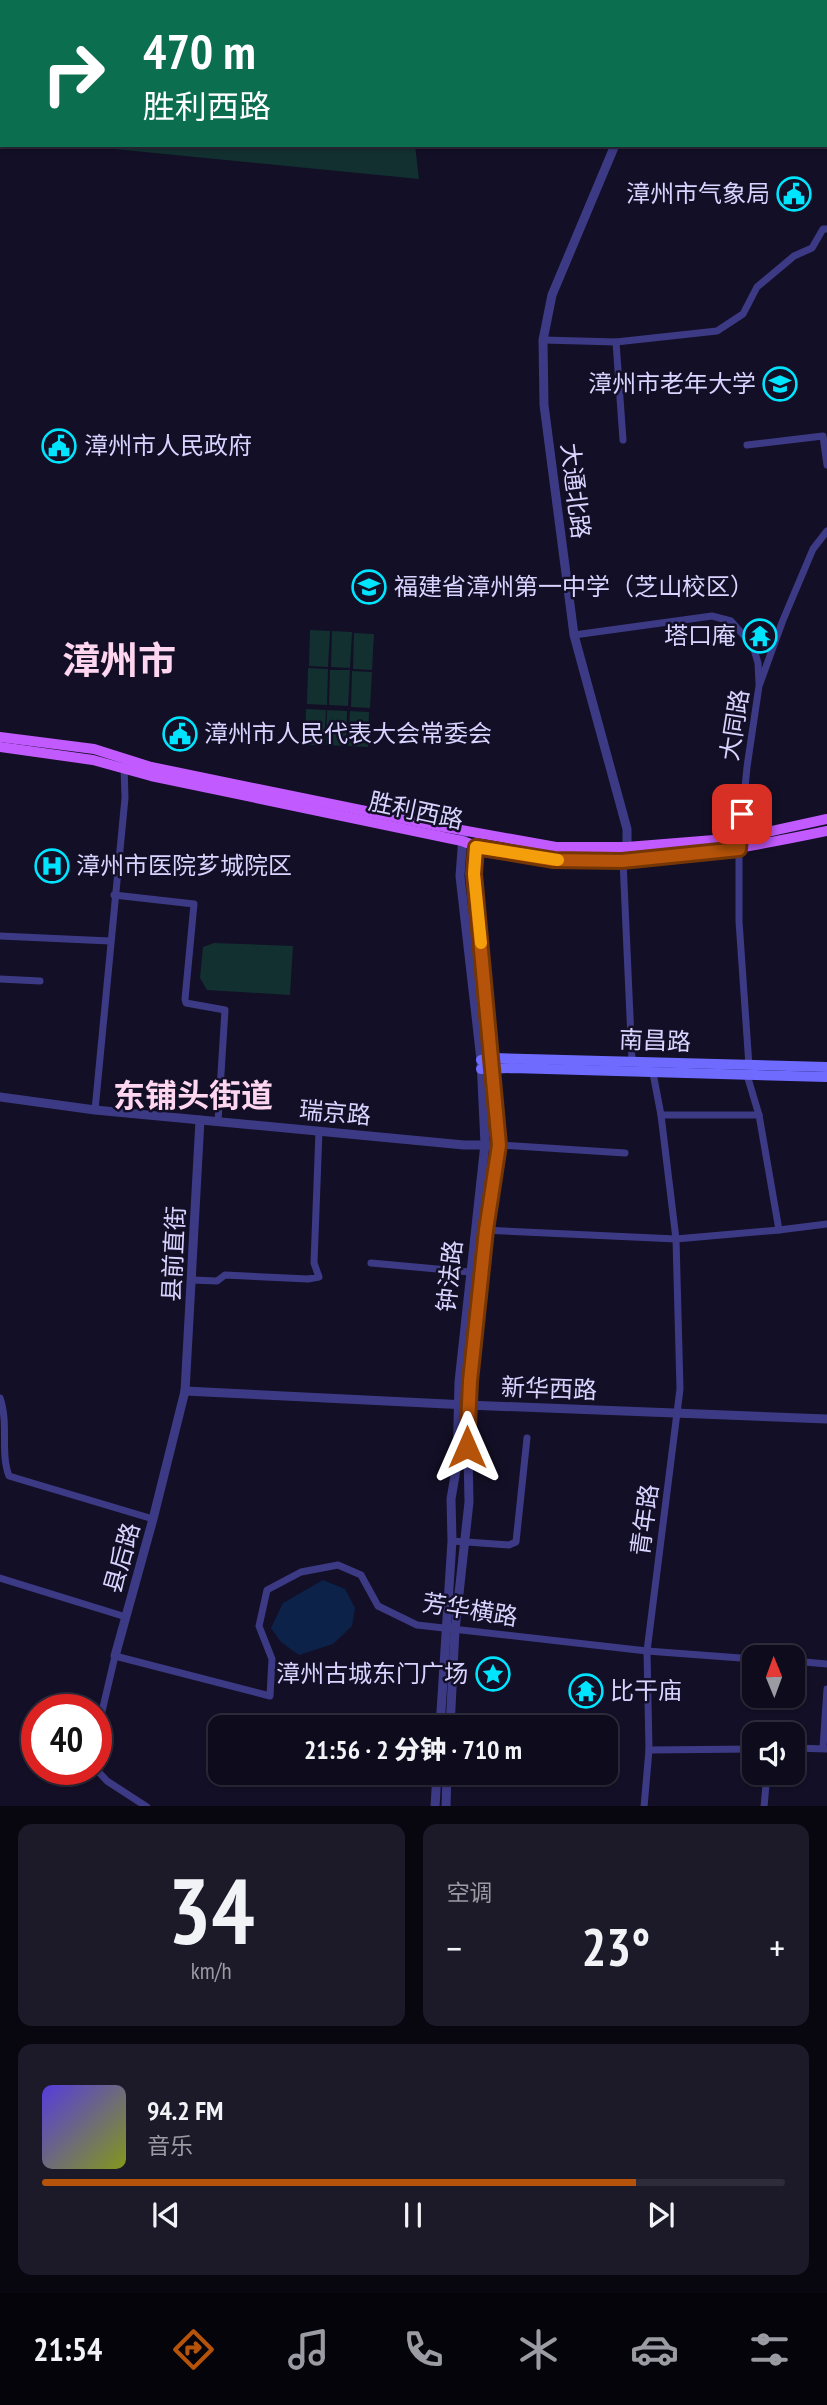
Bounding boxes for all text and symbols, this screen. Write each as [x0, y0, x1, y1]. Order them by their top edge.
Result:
text: 470 m [143, 19, 256, 83]
icon: right [28, 28, 119, 119]
text: 胜利西路 [143, 85, 271, 127]
public building icon: 漳州市气象局 [775, 175, 813, 213]
place label: 漳州市气象局 [626, 178, 770, 209]
school or university icon: 漳州市老年大学 [761, 365, 799, 403]
place label: 漳州市老年大学 [588, 368, 756, 399]
public building icon: 漳州市人民政府 [40, 427, 78, 465]
place label: 漳州市人民政府 [84, 430, 252, 461]
street label: 大通北路 [554, 441, 597, 540]
school or university icon: 福建省漳州第一中学（芝山校区） [350, 568, 388, 606]
place label: 福建省漳州第一中学（芝山校区） [394, 571, 754, 602]
temple icon: 塔口庵 [741, 617, 779, 655]
place label: 塔口庵 [664, 620, 736, 651]
district label: 漳州市 [62, 635, 176, 684]
street label: 大同路 [714, 687, 755, 763]
public building icon: 漳州市人民代表大会常委会 [161, 715, 199, 753]
place label: 漳州市人民代表大会常委会 [204, 718, 492, 749]
pin [712, 784, 772, 844]
street label: 胜利西路 [366, 785, 466, 836]
icon: arrive [723, 795, 761, 833]
hospital icon: 漳州市医院芗城院区 [33, 847, 71, 885]
place label: 漳州市医院芗城院区 [76, 850, 292, 881]
street label: 南昌路 [618, 1024, 692, 1057]
district label: 东铺头街道 [113, 1074, 273, 1116]
street label: 瑞京路 [298, 1094, 372, 1131]
street label: 县前直街 [156, 1205, 191, 1303]
street label: 钟法路 [430, 1239, 469, 1313]
street label: 新华西路 [501, 1371, 598, 1406]
position arrow [430, 1410, 504, 1484]
street label: 青年路 [624, 1482, 665, 1558]
street label: 县后路 [97, 1519, 146, 1597]
street label: 芳华横路 [420, 1587, 520, 1632]
north arrow [742, 1645, 805, 1708]
map controls [742, 1645, 805, 1785]
place icon: 漳州古城东门广场 [474, 1655, 512, 1693]
place label: 漳州古城东门广场 [276, 1658, 468, 1689]
temple icon: 比干庙 [567, 1672, 605, 1710]
place label: 比干庙 [610, 1675, 682, 1706]
speed limit sign: 40 [21, 1694, 112, 1785]
button: sound [742, 1722, 805, 1785]
text: 21:56 · 2 分钟 · 710 m [304, 1733, 522, 1766]
text: 34 [168, 1851, 255, 1969]
text: 空调 [447, 1878, 493, 1907]
text: 23° [581, 1913, 650, 1980]
text: − [447, 1923, 462, 1972]
text: + [769, 1923, 785, 1972]
text: km/h [191, 1956, 232, 1985]
text: 94.2 FM [147, 2094, 223, 2127]
text: 音乐 [147, 2131, 193, 2160]
icon: previous [147, 2196, 185, 2234]
icon: pause [394, 2196, 432, 2234]
icon: next [642, 2196, 680, 2234]
icon: directions [169, 2325, 218, 2374]
icon: music [284, 2325, 333, 2374]
icon: phone [399, 2325, 448, 2374]
icon: climate [514, 2325, 563, 2374]
icon: car [630, 2325, 679, 2374]
icon: filters [745, 2325, 794, 2374]
text: 21:54 [33, 2328, 102, 2370]

